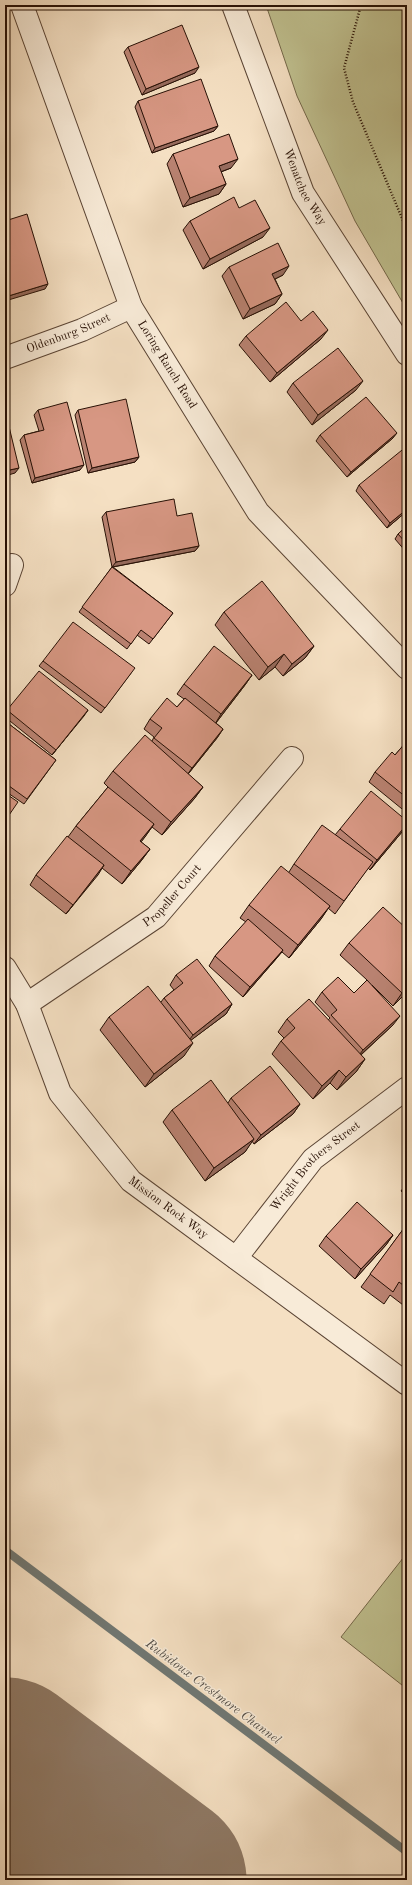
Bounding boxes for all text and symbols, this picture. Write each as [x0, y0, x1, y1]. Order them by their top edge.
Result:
street label: Wenatchee Way [281, 147, 329, 228]
street label: Oldenburg Street [25, 312, 112, 356]
street label: Loring Ranch Road [135, 318, 199, 411]
street label: Propeller Court [141, 862, 204, 930]
street label: Wright Brothers Street [269, 1119, 363, 1214]
street label: Mission Rock Way [126, 1175, 211, 1242]
water label: Rubidoux Crestmore Channel [142, 1636, 283, 1747]

